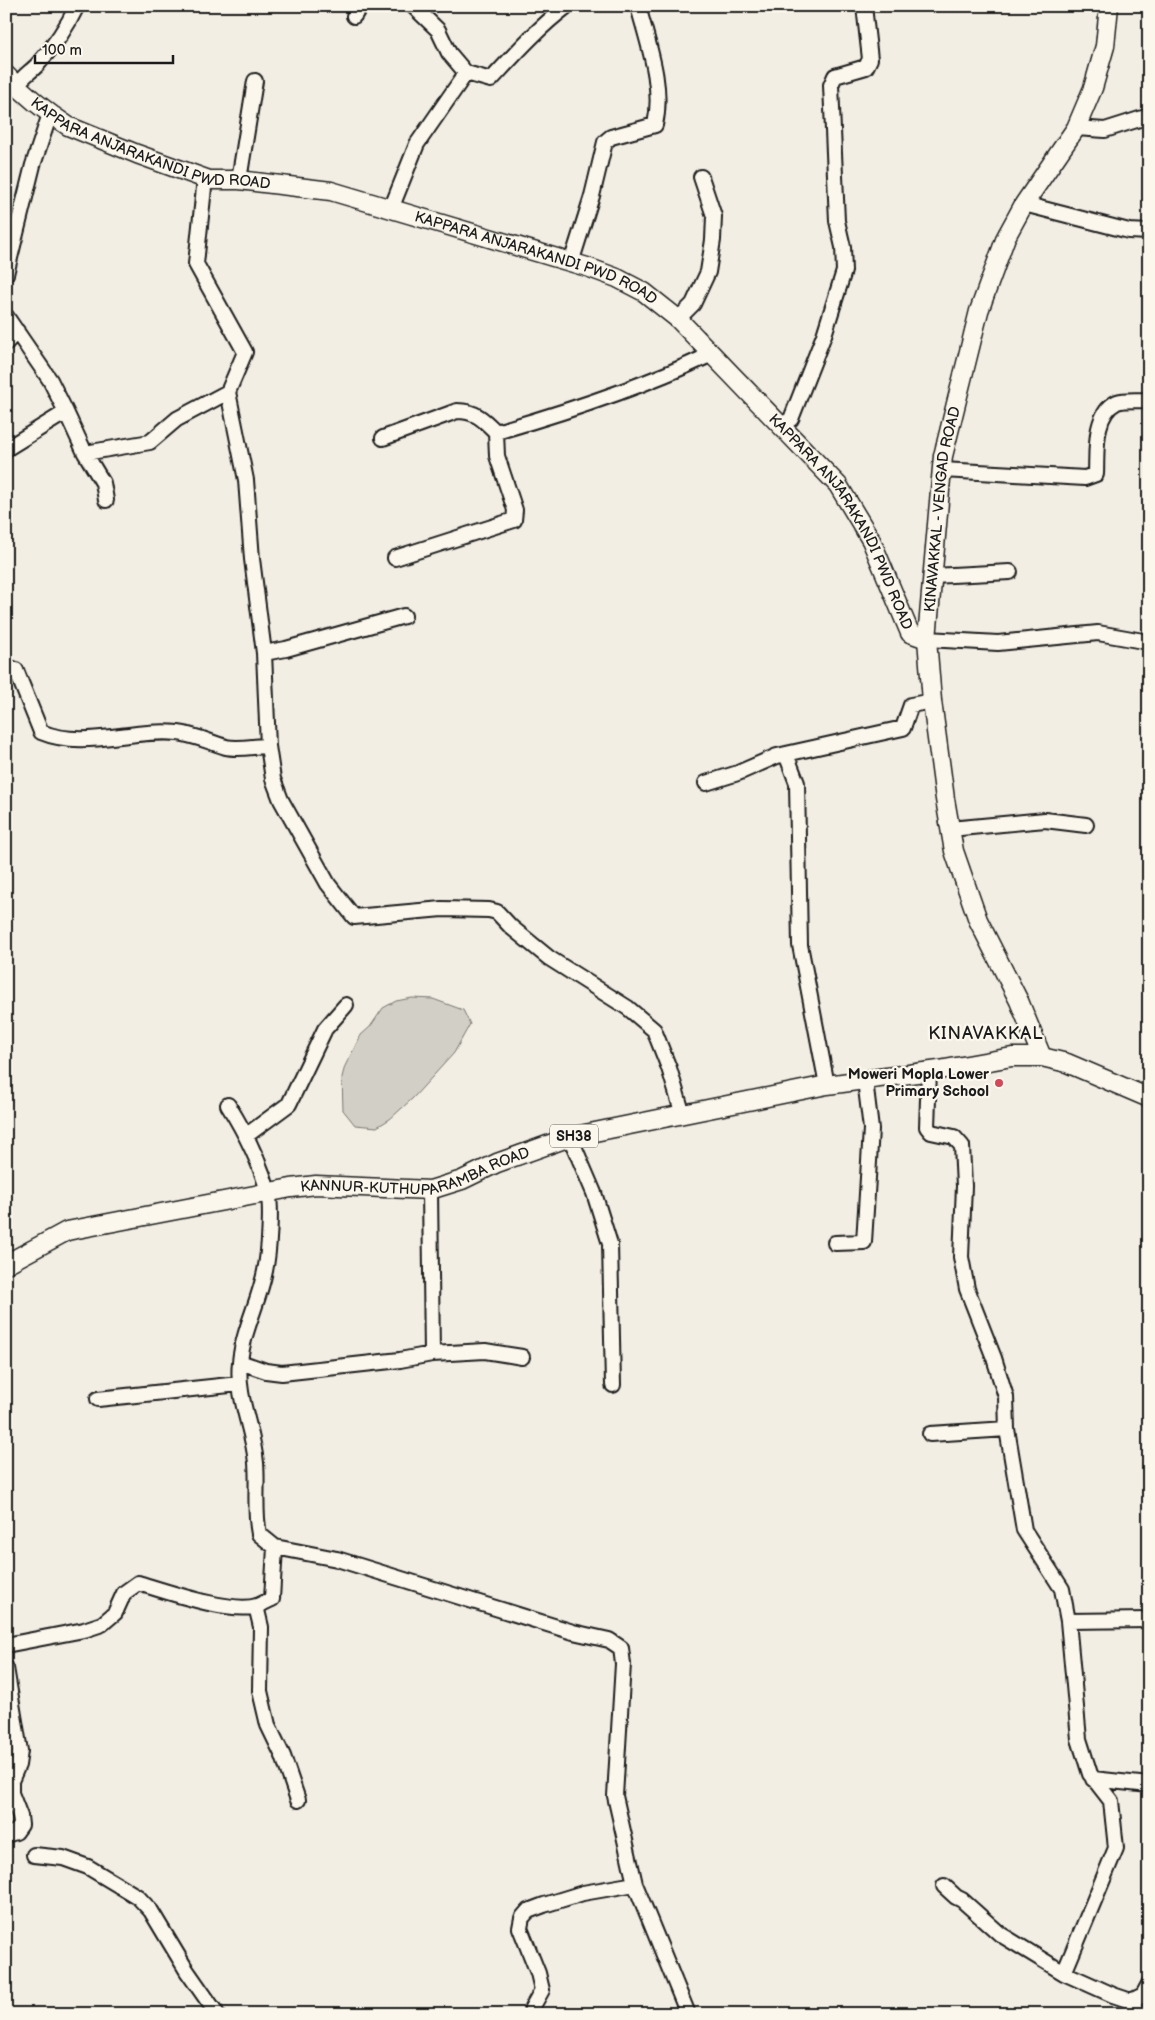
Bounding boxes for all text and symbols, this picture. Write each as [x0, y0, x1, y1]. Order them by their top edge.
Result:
scale bar [35, 32, 172, 64]
text: 100 m [42, 41, 82, 60]
street label: KAPPARA ANJARAKANDI PWD ROAD [27, 93, 271, 194]
street label: KAPPARA ANJARAKANDI PWD ROAD [412, 207, 661, 309]
street label: KINAVAKKAL - VENGAD ROAD [920, 405, 965, 613]
street label: KAPPARA ANJARAKANDI PWD ROAD [764, 410, 917, 633]
district label: KINAVAKKAL [928, 1023, 1044, 1044]
place label: Moweri Mopla Lower Primary School [848, 1065, 990, 1101]
marker: Moweri Mopla Lower Primary School [993, 1077, 1005, 1089]
road number: SH38 [550, 1124, 598, 1148]
street label: KANNUR-KUTHUPARAMBA ROAD [299, 1143, 532, 1200]

